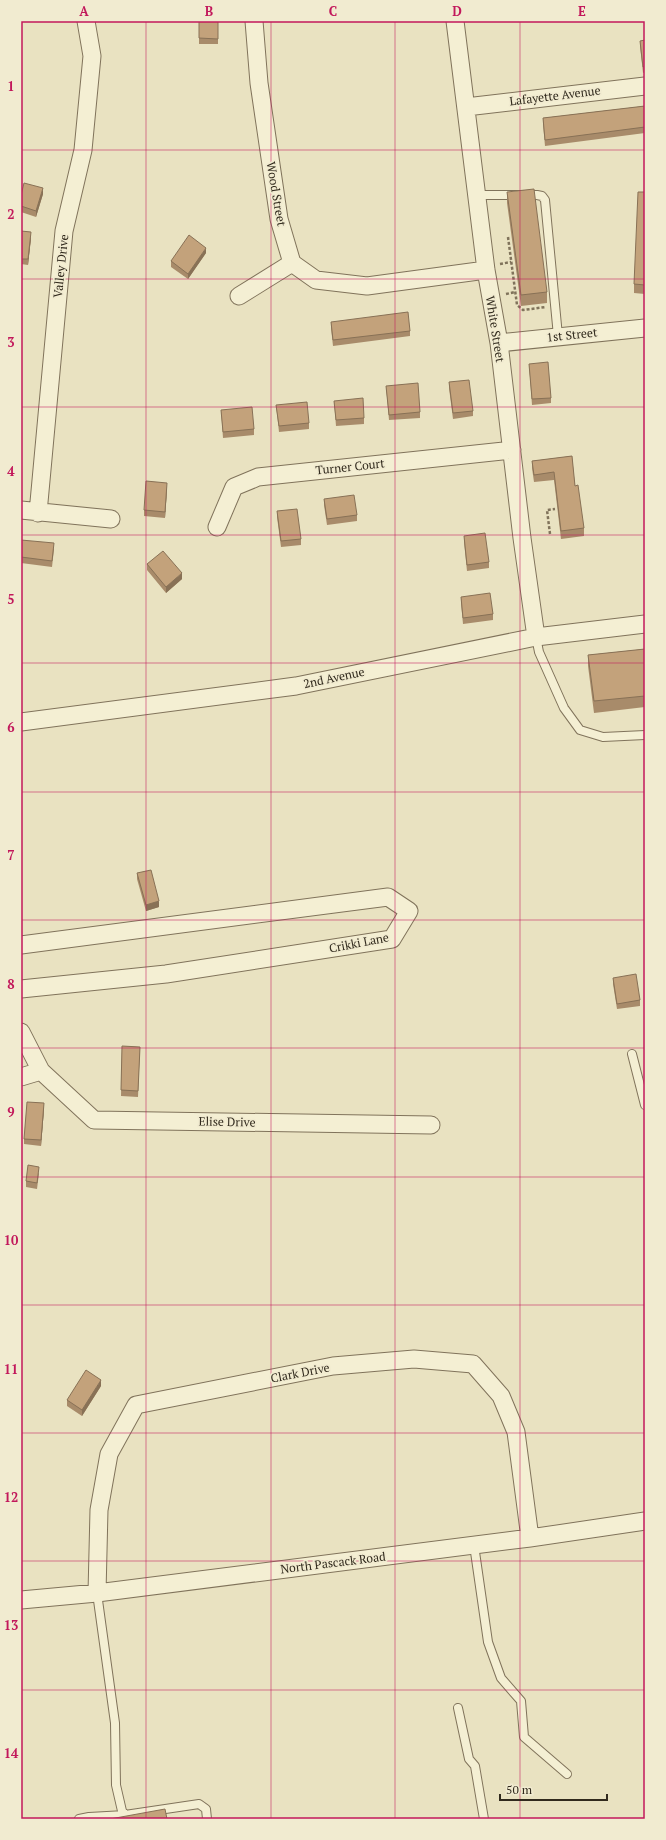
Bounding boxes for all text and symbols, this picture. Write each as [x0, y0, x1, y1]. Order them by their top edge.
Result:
text: A [79, 2, 89, 20]
text: B [205, 2, 213, 20]
text: C [329, 2, 337, 20]
text: D [452, 2, 462, 20]
text: E [578, 2, 586, 20]
text: 1 [7, 77, 15, 95]
street label: Lafayette Avenue [509, 82, 601, 109]
street label: Wood Street [263, 160, 290, 228]
text: 2 [7, 205, 15, 223]
street label: Valley Drive [50, 233, 71, 299]
street label: White Street [483, 295, 508, 364]
street label: 1st Street [546, 324, 599, 345]
text: 3 [7, 333, 15, 351]
street label: Turner Court [315, 455, 386, 478]
text: 4 [7, 462, 15, 480]
text: 5 [7, 590, 15, 608]
street label: 2nd Avenue [302, 664, 366, 691]
text: 6 [7, 718, 15, 736]
text: 7 [7, 846, 15, 864]
street label: Crikki Lane [328, 929, 390, 956]
text: 8 [7, 975, 15, 993]
text: 9 [7, 1103, 15, 1121]
street label: Elise Drive [198, 1114, 256, 1129]
text: 10 [4, 1231, 19, 1249]
street label: Clark Drive [269, 1359, 331, 1386]
text: 11 [4, 1360, 18, 1378]
text: 12 [4, 1488, 18, 1506]
street label: North Pascack Road [279, 1549, 387, 1576]
text: 13 [4, 1616, 18, 1634]
text: 14 [4, 1744, 19, 1762]
scale bar [500, 1776, 607, 1802]
text: 50 m [506, 1782, 533, 1797]

